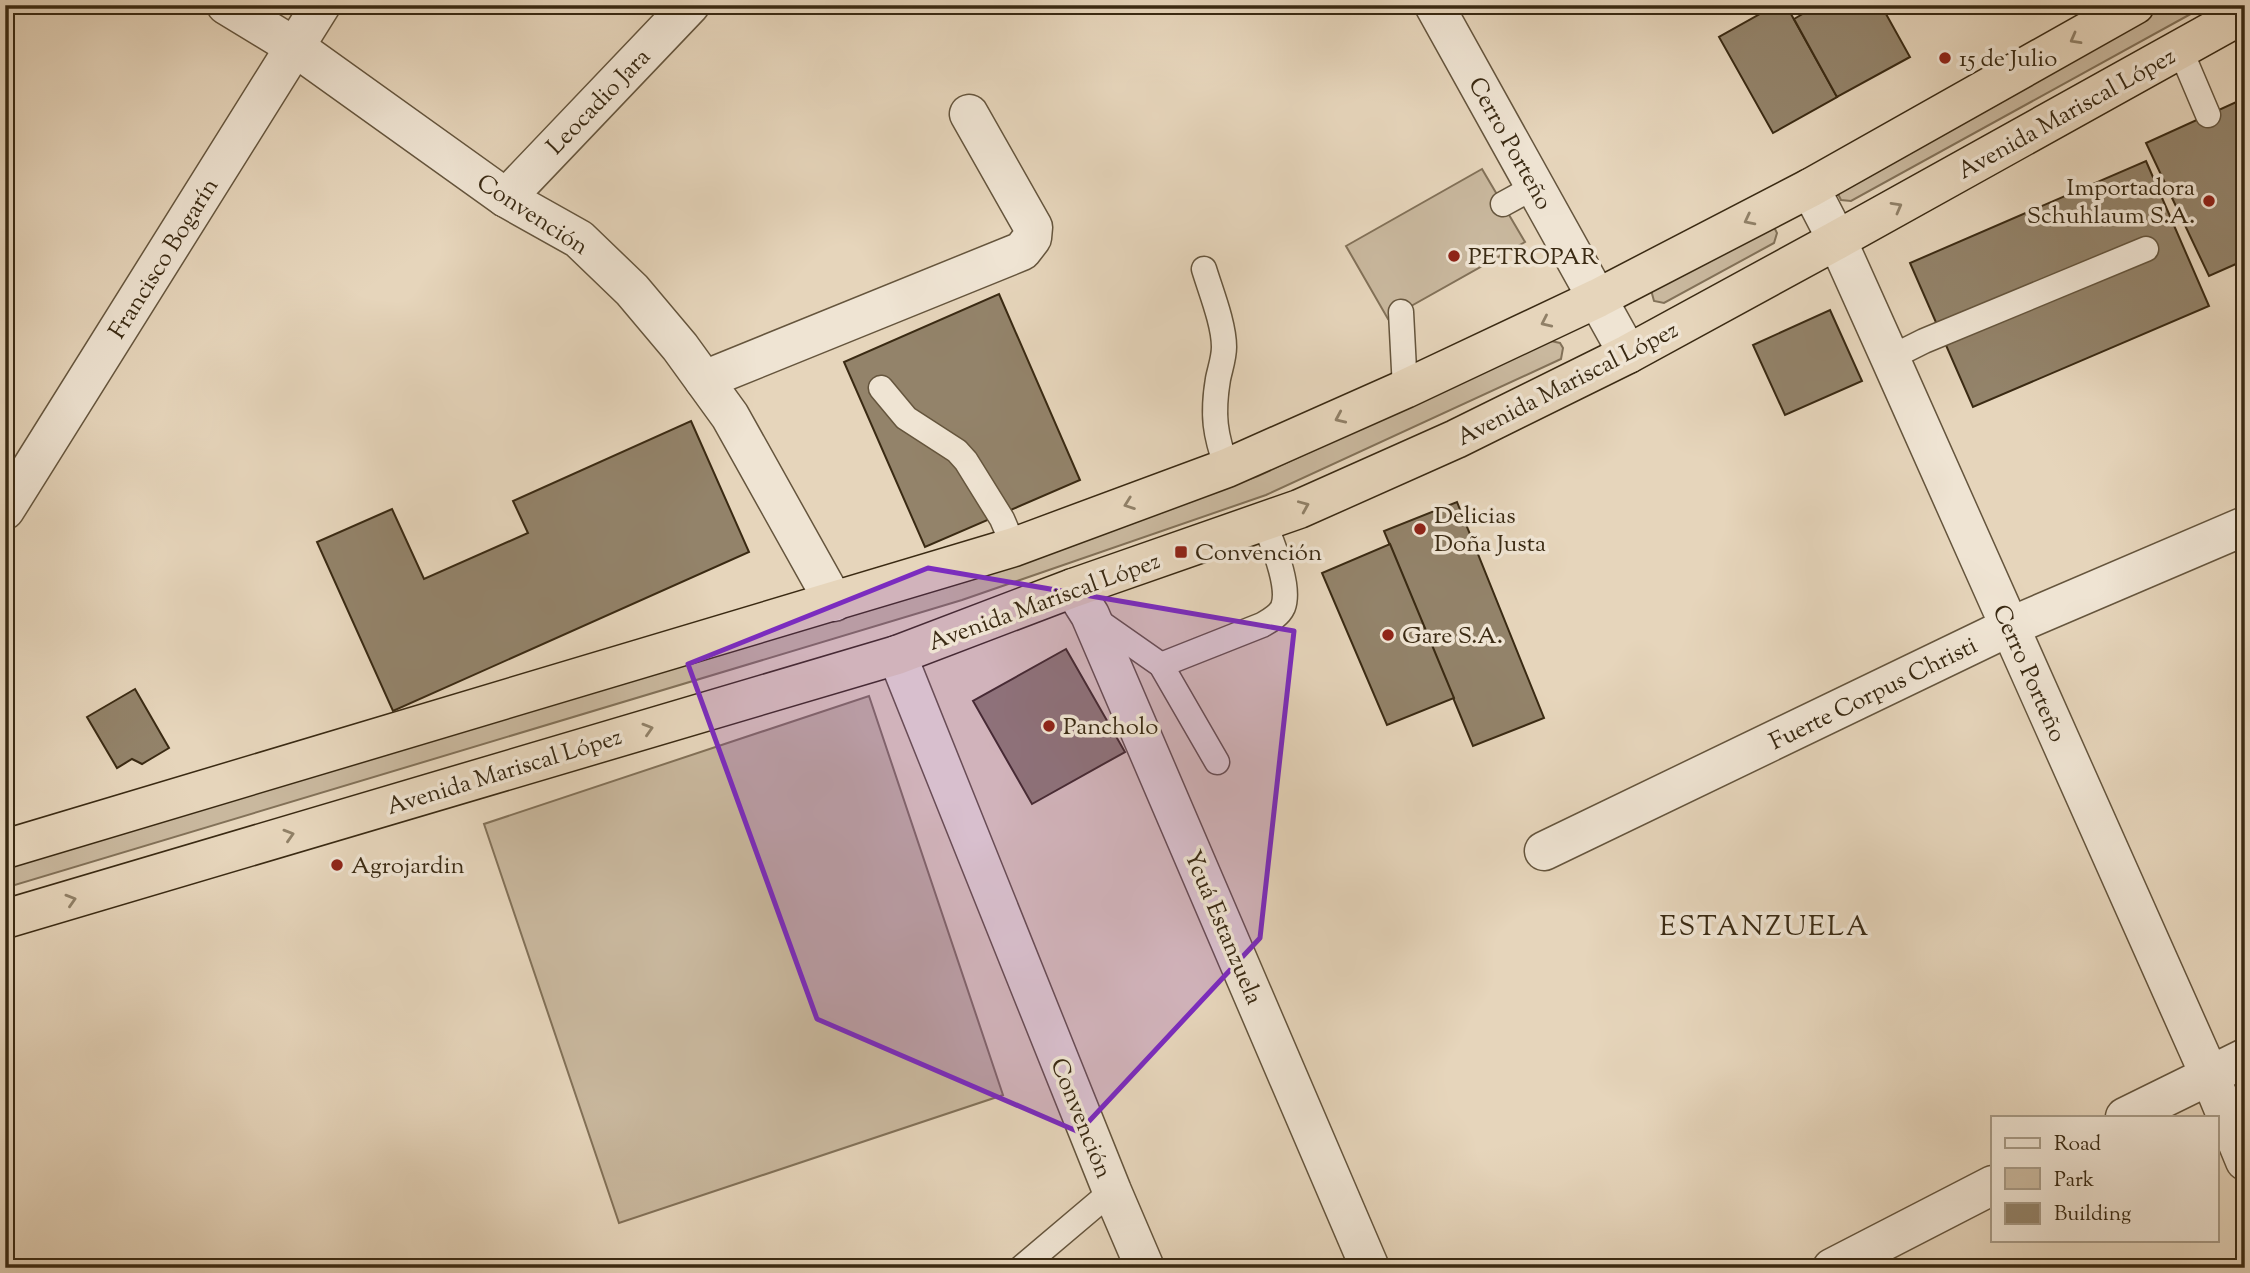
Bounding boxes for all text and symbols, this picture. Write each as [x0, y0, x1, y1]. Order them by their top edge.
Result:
one-way arrow [2070, 31, 2083, 44]
street label: Leocadio Jara [540, 41, 659, 163]
street label: Avenida Mariscal López [1952, 41, 2182, 189]
place label: 15 de Julio [1959, 43, 2057, 77]
marker: 15 de Julio [1937, 50, 1953, 66]
street label: Cerro Porteño [1459, 71, 1560, 217]
street label: Convención [469, 167, 594, 265]
street label: Francisco Bogarín [102, 172, 228, 346]
place label: Importadora Schuhlaum S.A. [2027, 172, 2195, 234]
marker: Importadora Schuhlaum S.A. [2201, 193, 2217, 209]
one-way arrow [1890, 202, 1902, 215]
one-way arrow [1744, 211, 1756, 225]
place label: PETROPAR [1468, 241, 1599, 275]
marker: PETROPAR [1446, 248, 1462, 264]
street label: Avenida Mariscal López [1451, 314, 1685, 455]
one-way arrow [1541, 314, 1553, 328]
one-way arrow [1335, 410, 1347, 424]
one-way arrow [1124, 496, 1136, 510]
place label: Delicias Doña Justa [1434, 500, 1546, 562]
one-way arrow [1297, 501, 1309, 515]
marker: Delicias Doña Justa [1412, 521, 1428, 537]
place label: Convención [1195, 537, 1322, 571]
marker: Convención [1173, 544, 1189, 560]
street label: Avenida Mariscal López [924, 545, 1165, 661]
street label: Cerro Porteño [1983, 600, 2074, 748]
place label: Gare S.A. [1402, 620, 1503, 654]
marker: Gare S.A. [1380, 627, 1396, 643]
street label: Fuerte Corpus Christi [1764, 630, 1984, 760]
place label: Pancholo [1063, 711, 1158, 745]
marker: Pancholo [1041, 718, 1057, 734]
street label: Avenida Mariscal López [383, 721, 626, 825]
one-way arrow [642, 722, 654, 737]
one-way arrow [283, 829, 295, 844]
street label: Ycuá Estanzuela [1174, 845, 1270, 1010]
place label: Agrojardin [351, 850, 465, 884]
marker: Agrojardin [329, 857, 345, 873]
one-way arrow [64, 893, 76, 908]
district label: ESTANZUELA [1659, 908, 1871, 948]
street label: Convención [1041, 1053, 1120, 1184]
legend [1991, 1116, 2218, 1242]
text: Road [2054, 1130, 2101, 1160]
text: Park [2054, 1166, 2095, 1196]
text: Building [2054, 1200, 2131, 1230]

